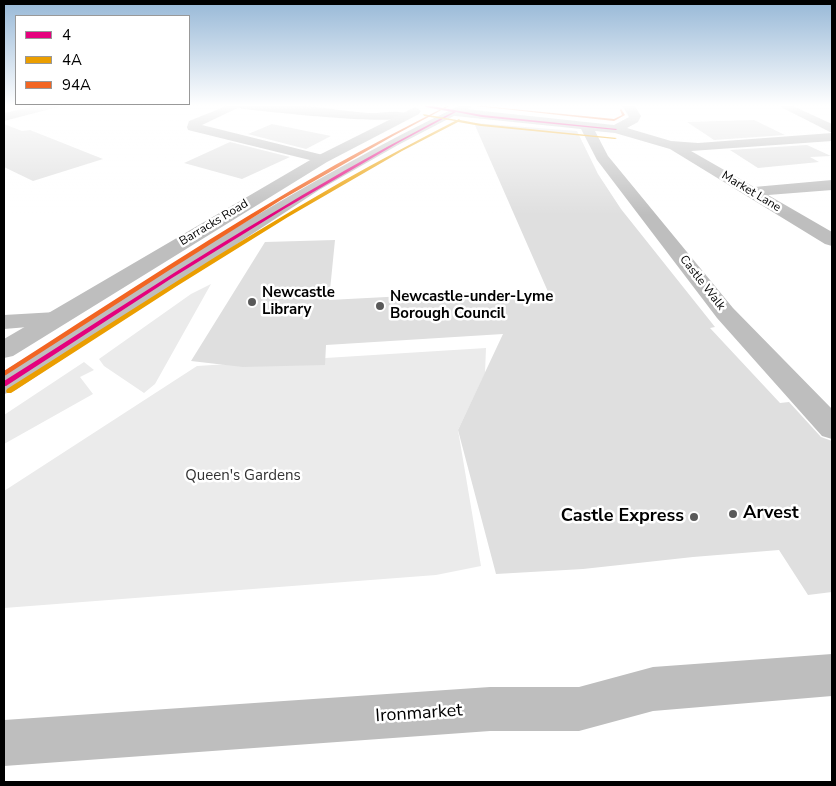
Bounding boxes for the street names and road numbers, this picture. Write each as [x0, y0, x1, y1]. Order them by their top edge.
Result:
street label: Market Lane [719, 169, 783, 215]
street label: Barracks Road [177, 197, 251, 249]
street label: Castle Walk [676, 253, 728, 313]
street label: Ironmarket [375, 700, 463, 728]

